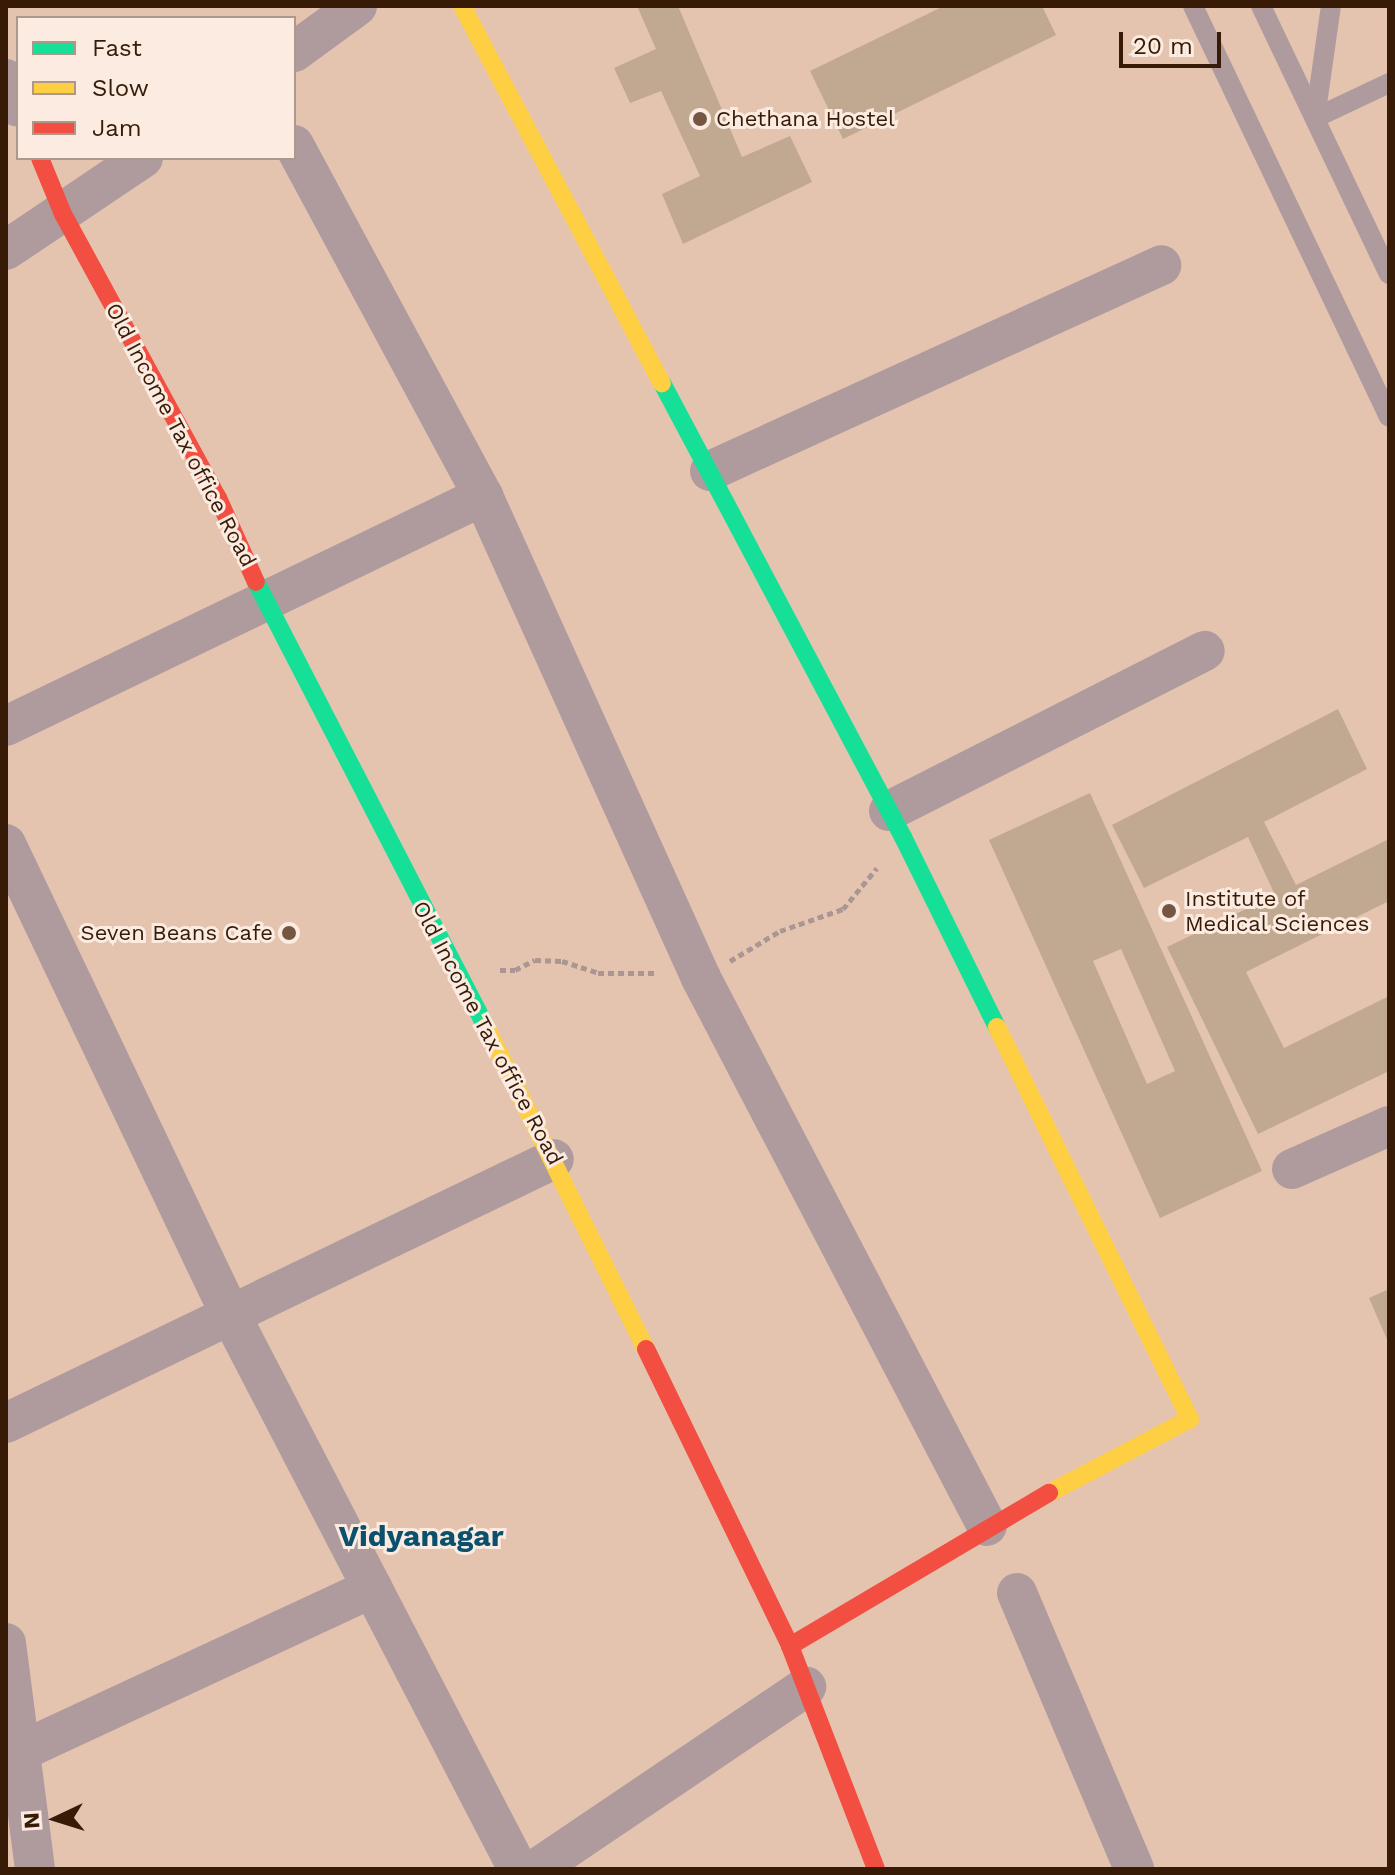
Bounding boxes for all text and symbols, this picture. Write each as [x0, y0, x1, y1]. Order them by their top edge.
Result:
legend [16, 16, 296, 160]
scale bar [1123, 16, 1225, 66]
text: 20 m [1133, 32, 1193, 60]
text: Fast [92, 34, 142, 62]
text: Slow [92, 74, 149, 102]
place label: Chethana Hostel [716, 106, 895, 132]
marker: Chethana Hostel [691, 110, 709, 128]
text: Jam [92, 114, 142, 142]
street label: Old Income Tax office Road [100, 298, 262, 572]
place label: Institute of Medical Sciences [1185, 885, 1370, 936]
street label: Old Income Tax office Road [407, 896, 569, 1170]
marker: Institute of Medical Sciences [1160, 902, 1178, 920]
place label: Seven Beans Cafe [81, 920, 273, 946]
marker: Seven Beans Cafe [280, 924, 298, 942]
district label: Vidyanagar [338, 1518, 504, 1554]
north arrow [16, 1779, 96, 1859]
text: N [19, 1812, 45, 1830]

